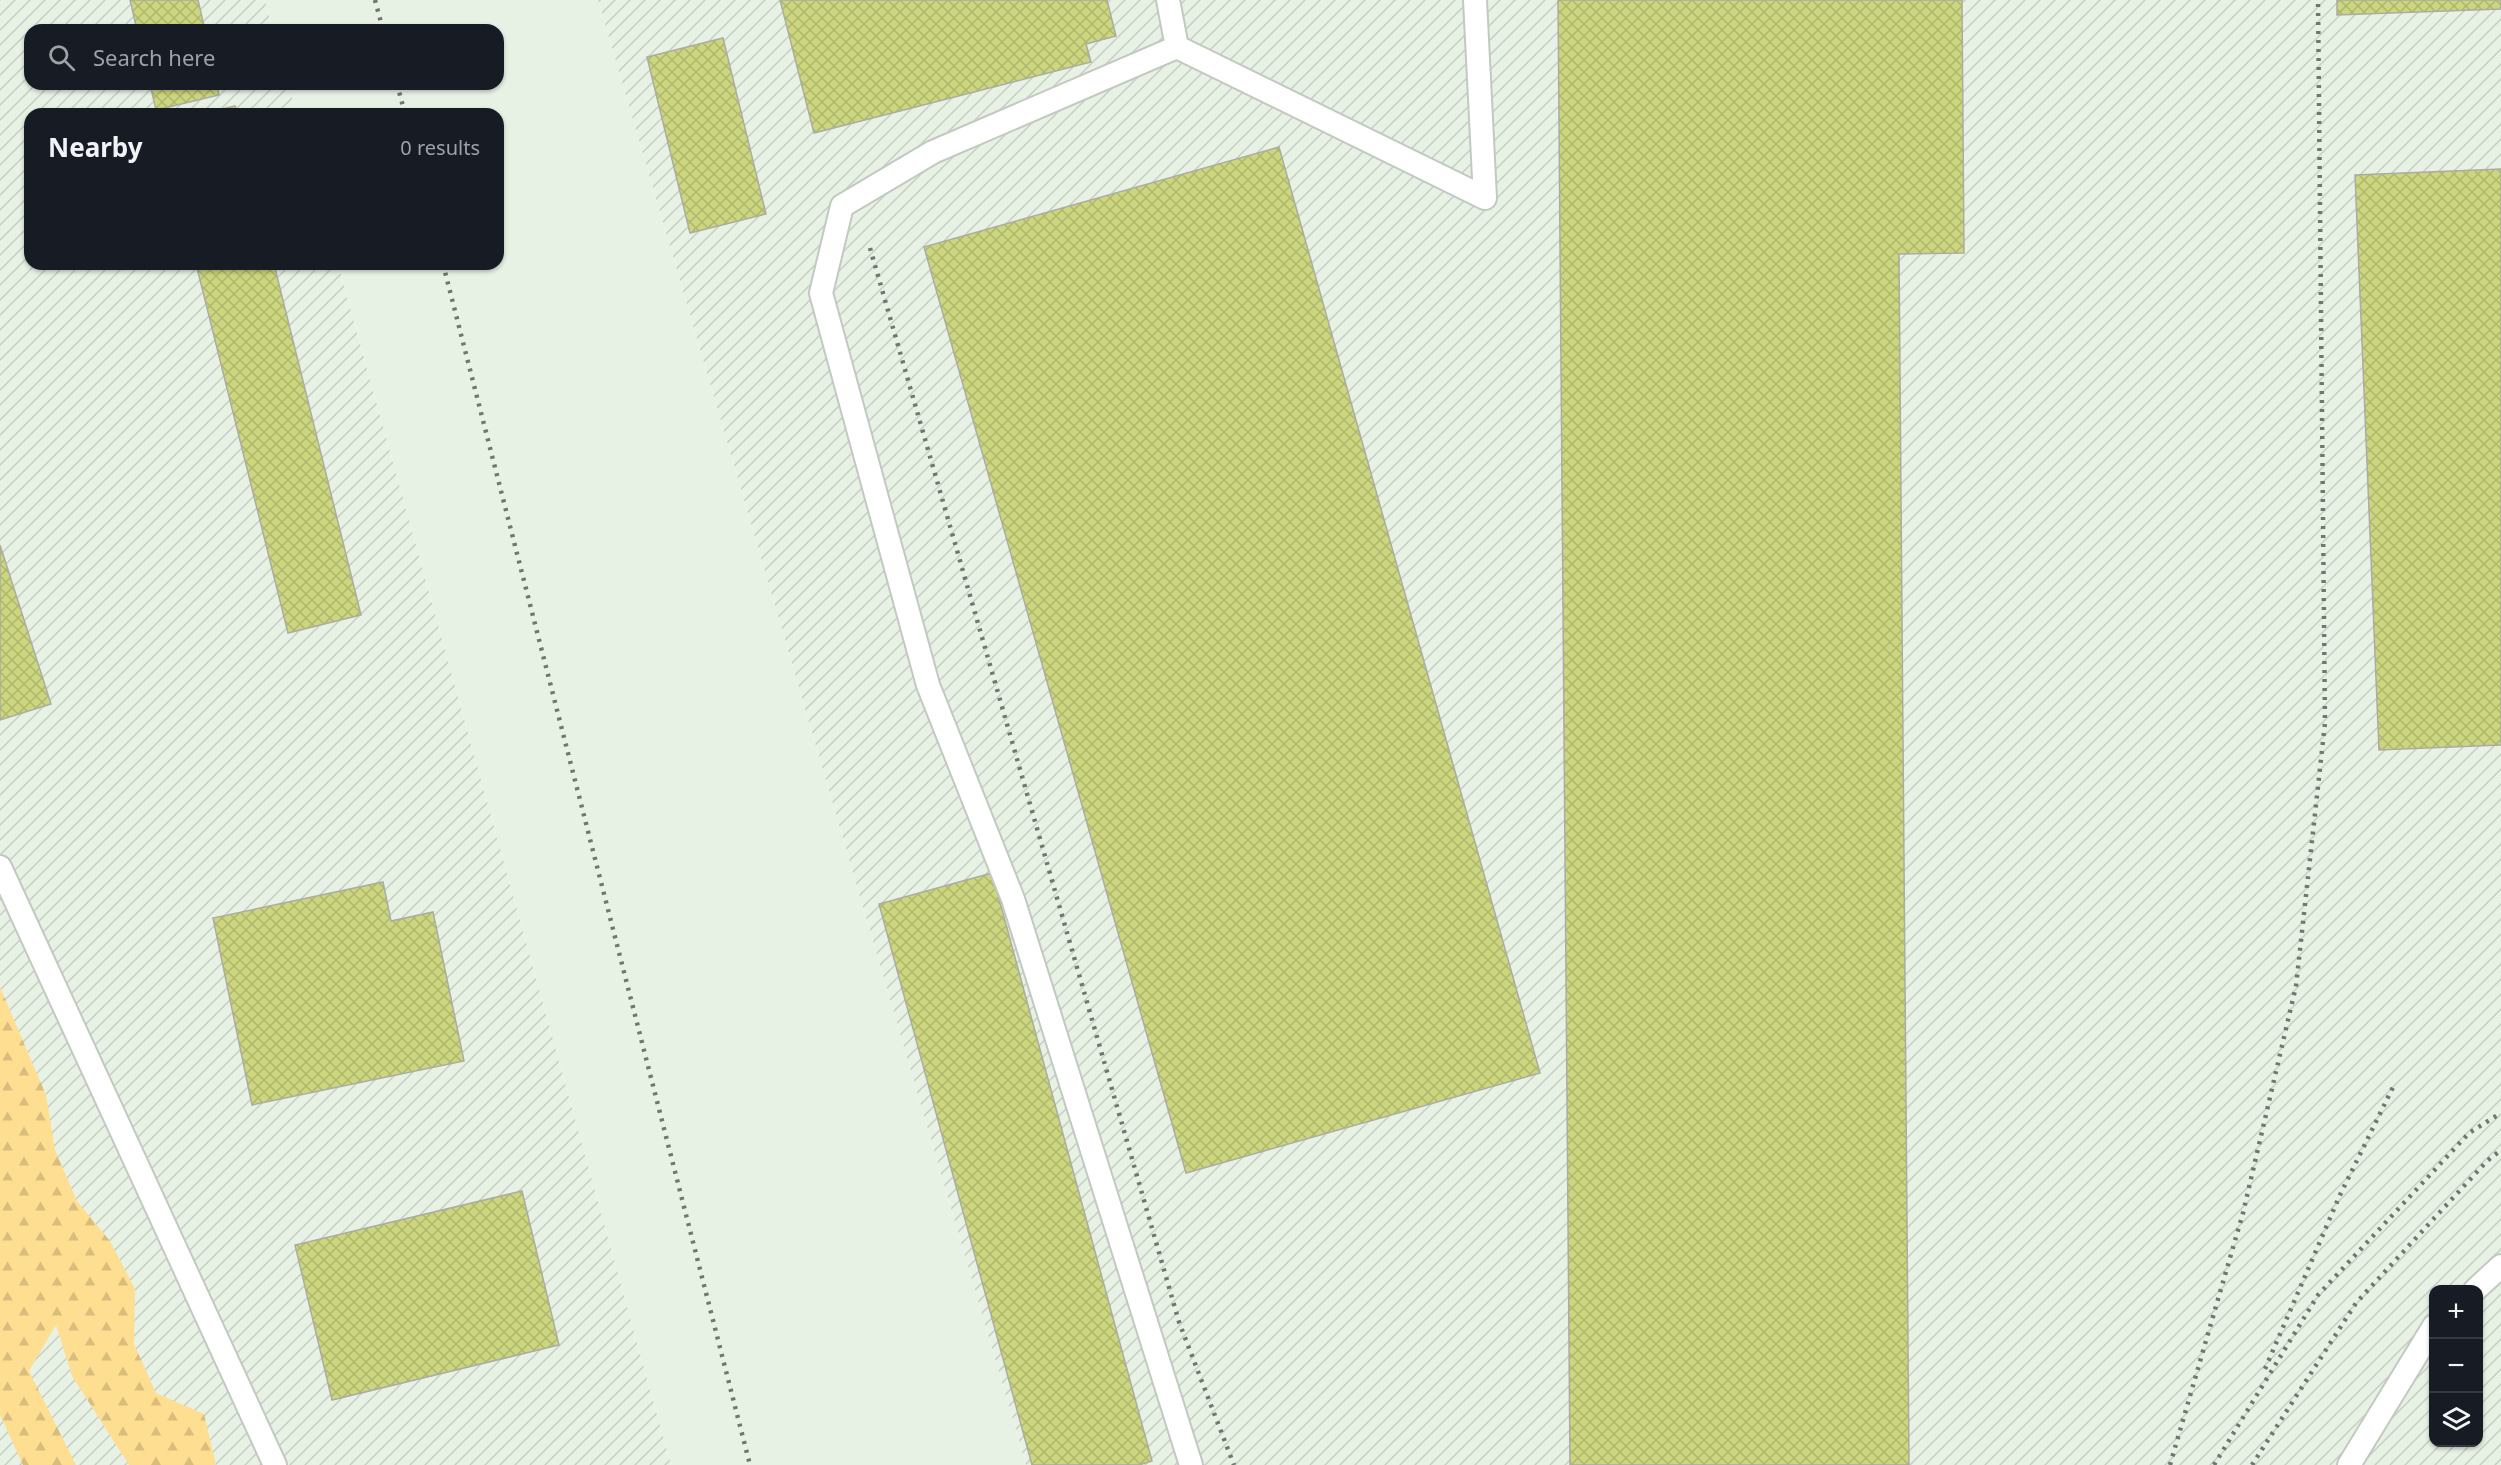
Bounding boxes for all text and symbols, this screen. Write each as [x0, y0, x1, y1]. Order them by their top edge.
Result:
search box [24, 24, 504, 90]
icon: search [45, 41, 78, 74]
text: Search here [93, 42, 215, 72]
text: Nearby [48, 129, 143, 165]
text: 0 results [400, 134, 480, 161]
map controls [2429, 1285, 2483, 1447]
button: + [2429, 1285, 2483, 1339]
button: − [2429, 1339, 2483, 1393]
button: layers [2429, 1393, 2483, 1447]

